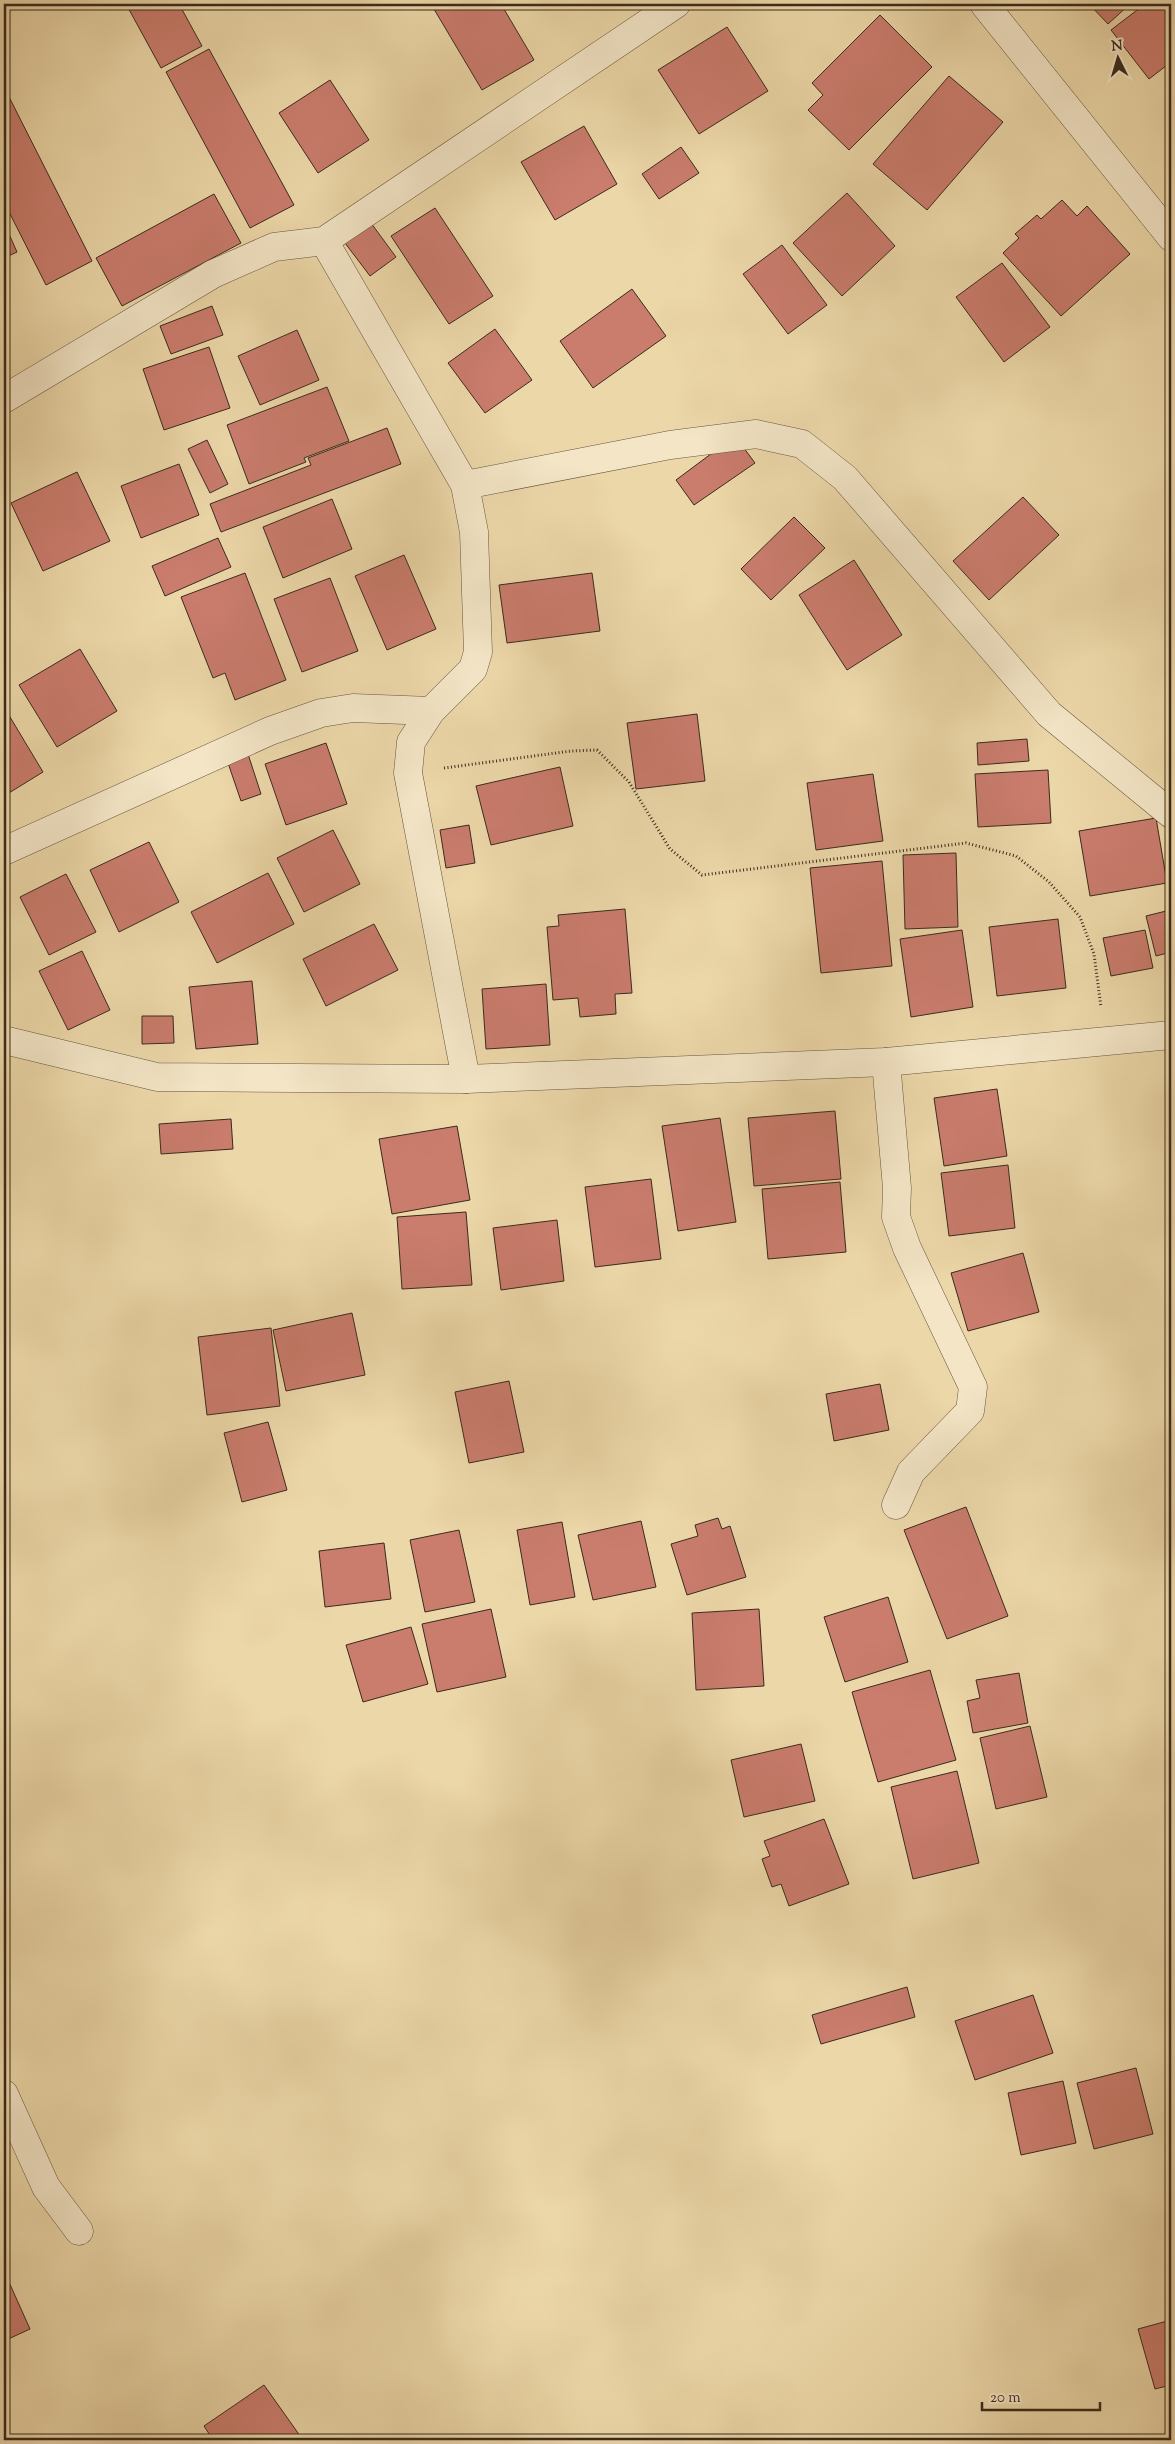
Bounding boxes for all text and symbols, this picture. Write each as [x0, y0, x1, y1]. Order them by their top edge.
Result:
north arrow [1092, 32, 1142, 82]
text: N [1111, 37, 1123, 57]
scale bar [982, 2379, 1100, 2411]
text: 20 m [990, 2388, 1021, 2409]

